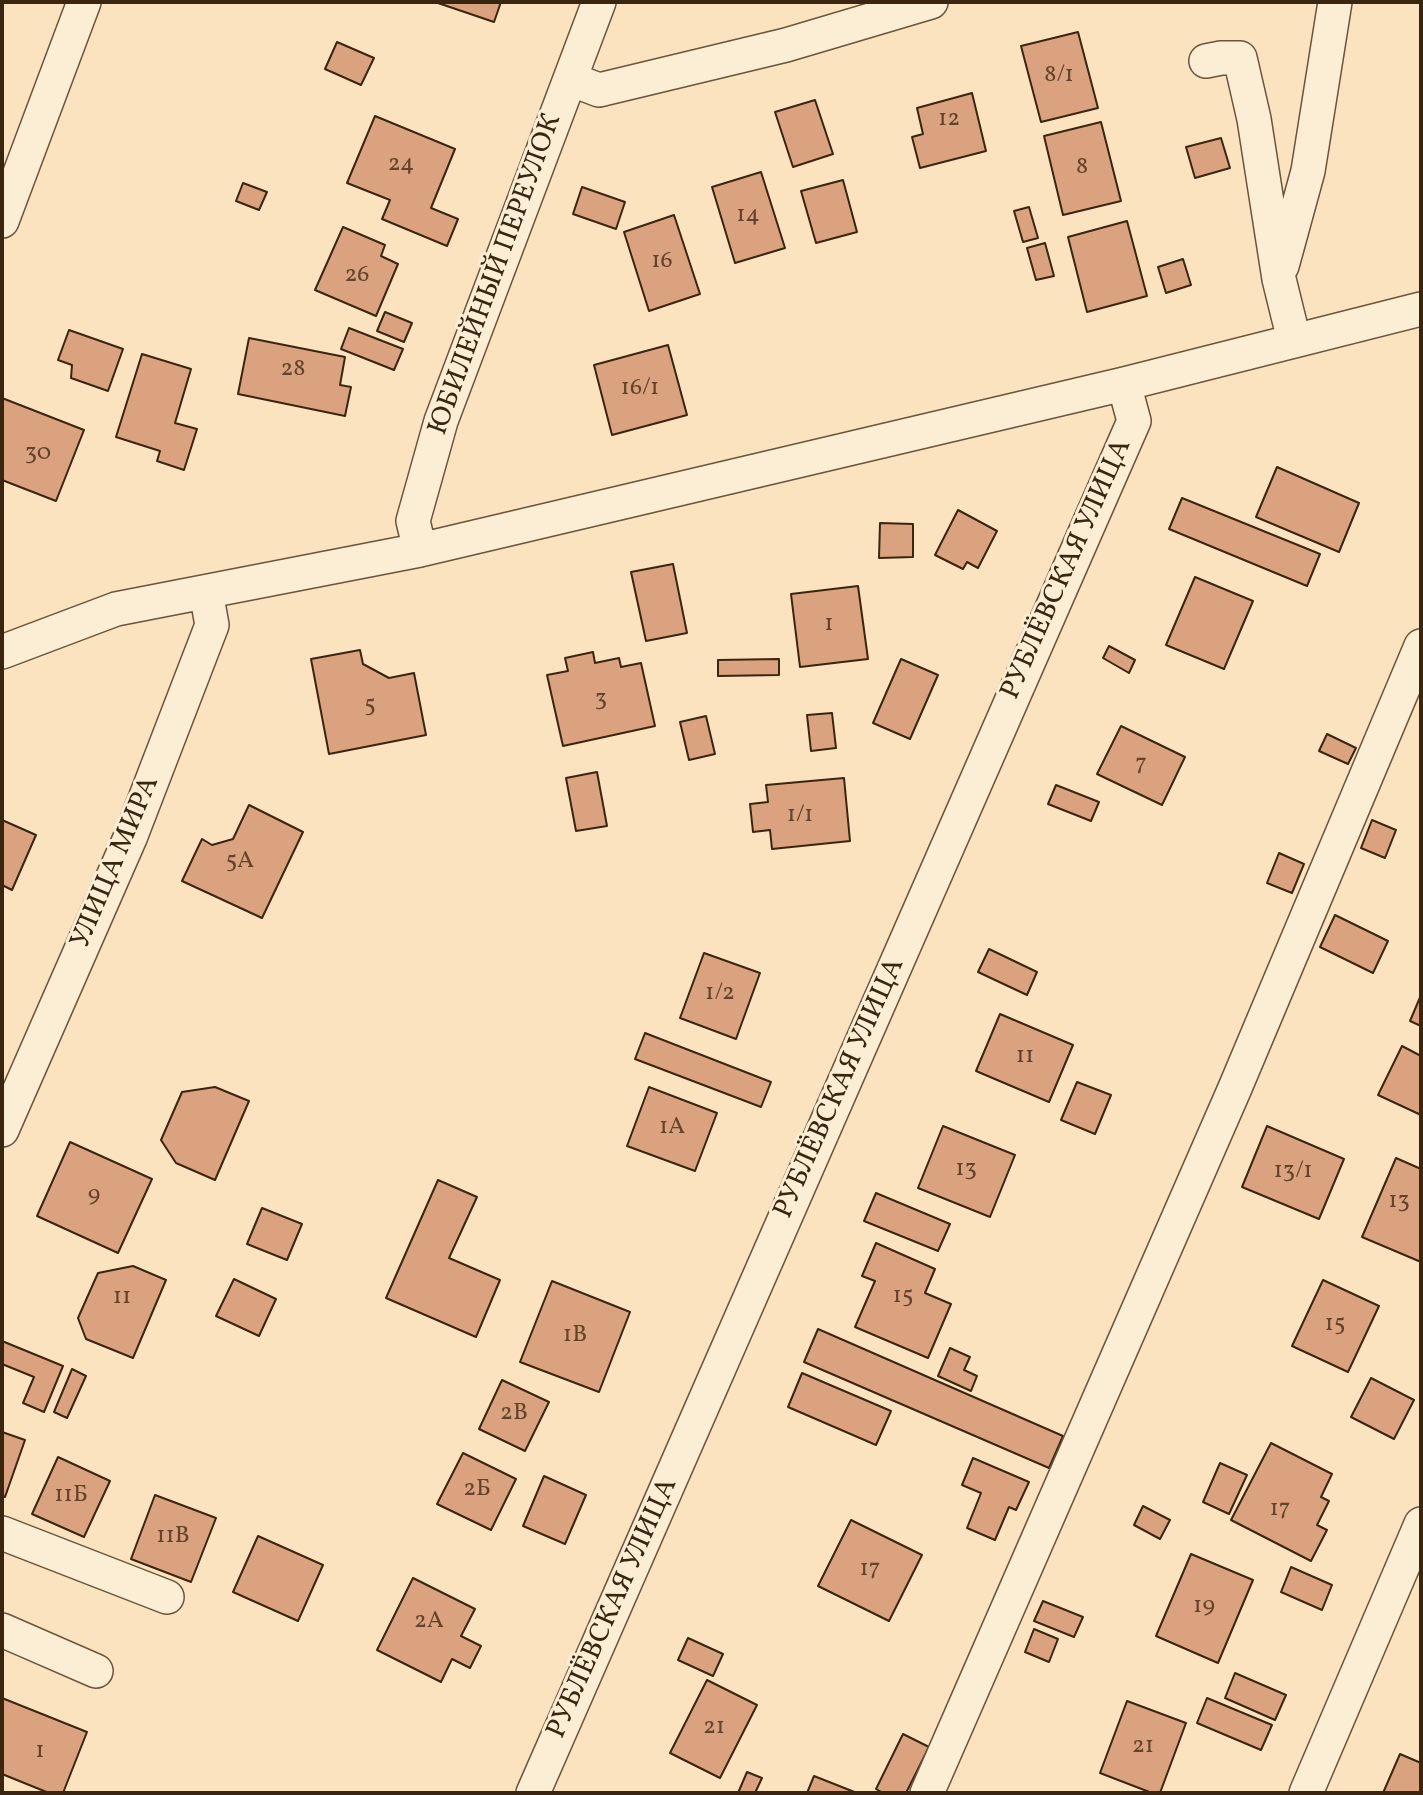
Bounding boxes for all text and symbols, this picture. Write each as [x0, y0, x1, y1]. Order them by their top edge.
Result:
house number: 8/1 [1044, 63, 1074, 91]
house number: 12 [938, 107, 960, 135]
street label: ЮБИЛЕЙНЫЙ ПЕРЕУЛОК [423, 110, 571, 440]
house number: 24 [388, 152, 414, 180]
house number: 8 [1076, 155, 1088, 183]
house number: 14 [736, 203, 760, 231]
house number: 16 [651, 249, 673, 277]
house number: 26 [344, 263, 370, 291]
house number: 28 [280, 357, 306, 385]
house number: 16/1 [621, 376, 659, 404]
street label: РУБЛЁВСКАЯ УЛИЦА [995, 435, 1141, 705]
house number: 30 [25, 441, 51, 469]
house number: 1 [824, 612, 834, 640]
house number: 3 [595, 687, 607, 715]
house number: 5 [364, 693, 376, 721]
house number: 7 [1135, 752, 1147, 780]
street label: УЛИЦА МИРА [66, 772, 168, 954]
house number: 1/1 [787, 803, 813, 831]
house number: 5А [226, 849, 254, 877]
street label: РУБЛЁВСКАЯ УЛИЦА [768, 954, 914, 1224]
house number: 1/2 [705, 981, 735, 1009]
house number: 11 [1016, 1044, 1034, 1072]
house number: 1А [659, 1115, 685, 1143]
house number: 13 [955, 1157, 977, 1185]
house number: 13/1 [1274, 1159, 1312, 1187]
house number: 9 [88, 1183, 100, 1211]
house number: 13 [1388, 1189, 1410, 1217]
house number: 15 [893, 1284, 913, 1312]
house number: 11 [113, 1285, 131, 1313]
house number: 15 [1325, 1312, 1345, 1340]
house number: 1В [563, 1323, 587, 1351]
house number: 2В [500, 1401, 528, 1429]
street label: РУБЛЁВСКАЯ УЛИЦА [541, 1474, 687, 1744]
house number: 2Б [463, 1477, 491, 1505]
house number: 11Б [54, 1483, 88, 1511]
house number: 17 [1270, 1497, 1290, 1525]
house number: 11В [156, 1524, 190, 1552]
house number: 17 [860, 1557, 880, 1585]
house number: 19 [1193, 1594, 1215, 1622]
house number: 2А [414, 1609, 444, 1637]
house number: 21 [703, 1715, 725, 1743]
house number: 21 [1132, 1734, 1154, 1762]
house number: 1 [35, 1739, 45, 1767]

